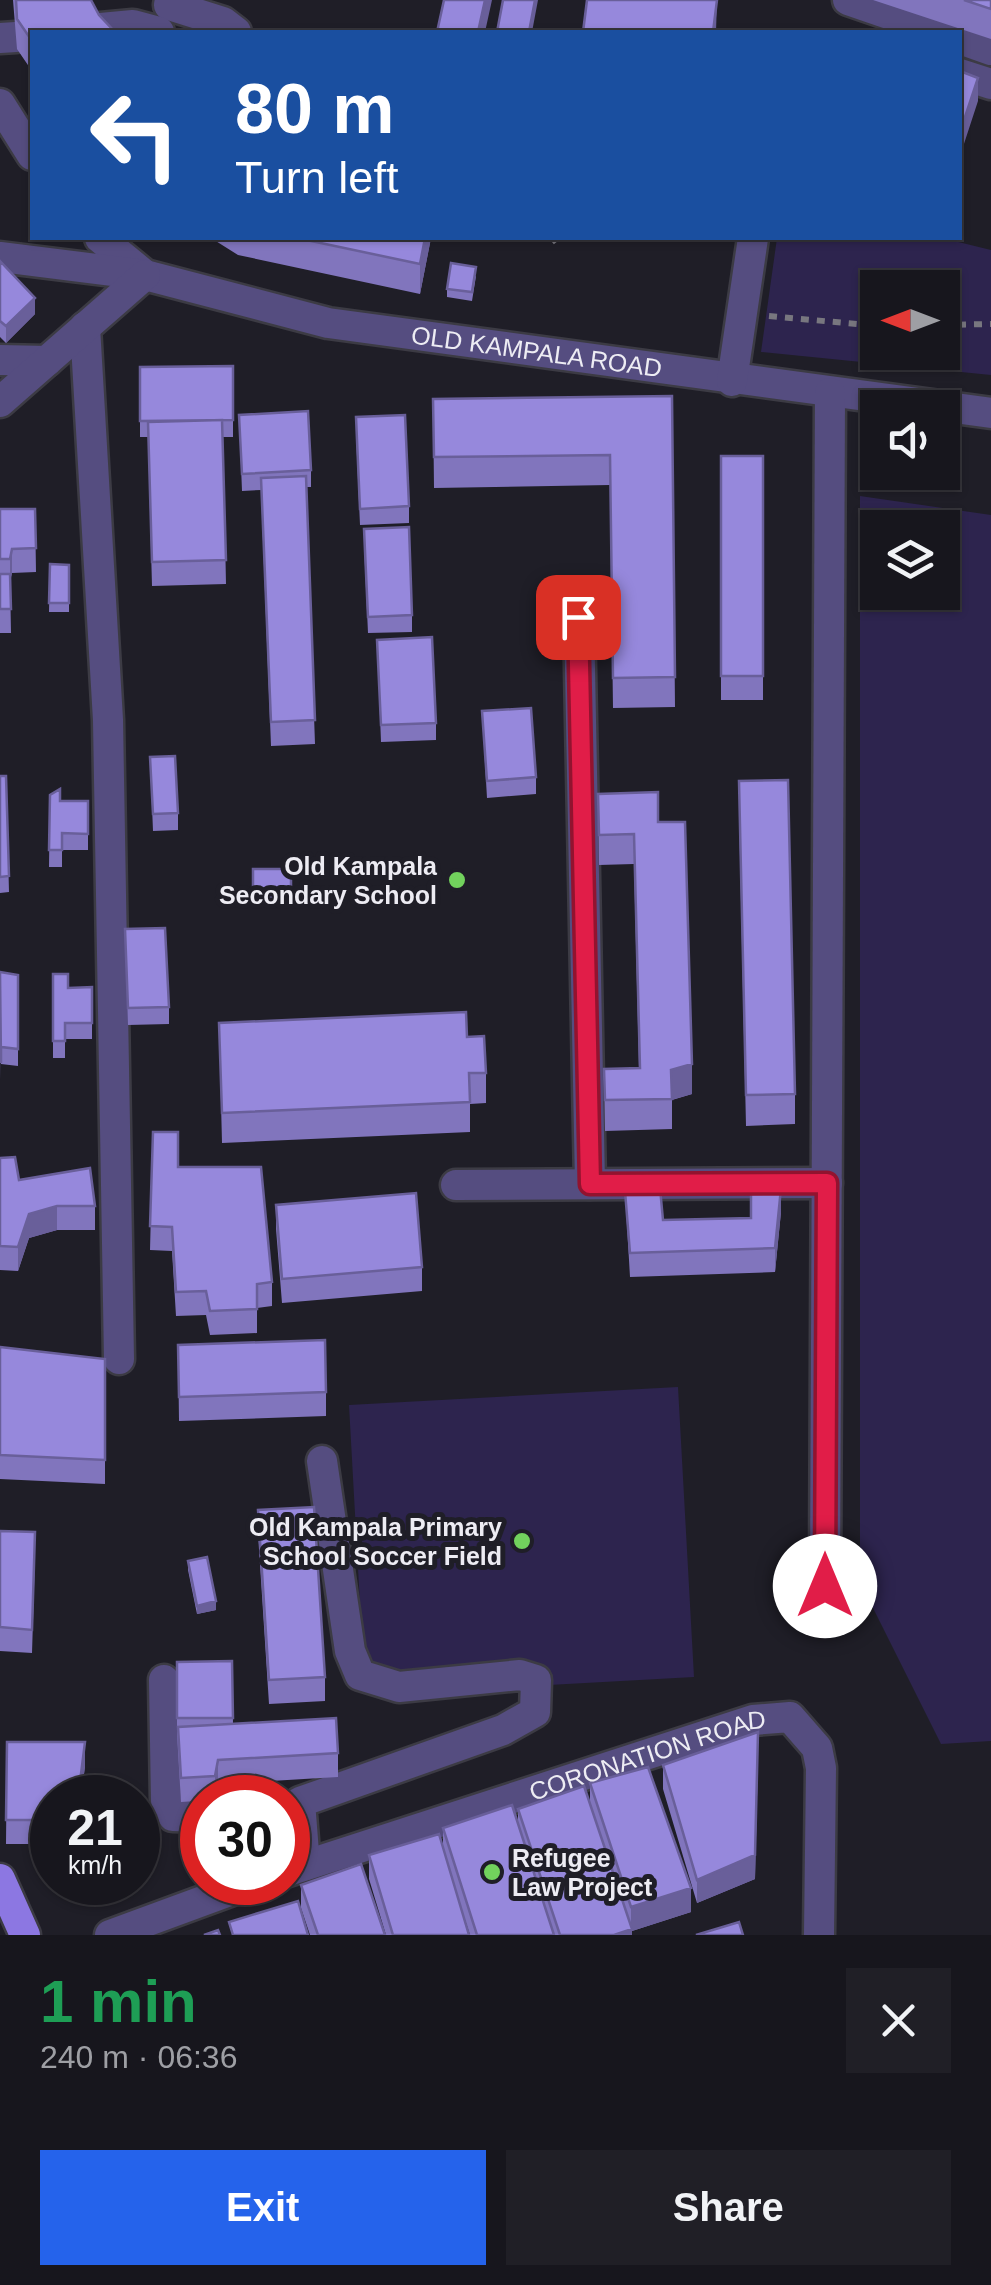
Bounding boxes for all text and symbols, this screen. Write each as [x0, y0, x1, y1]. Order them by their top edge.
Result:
icon: left [70, 70, 200, 200]
text: 80 m [235, 70, 395, 148]
text: Turn left [235, 152, 398, 203]
north arrow [860, 270, 960, 370]
map controls [860, 270, 960, 610]
street label: OLD KAMPALA ROAD [410, 320, 664, 382]
button: sound [860, 390, 960, 490]
button: layers [860, 510, 960, 610]
pin [536, 575, 621, 660]
icon: arrive [551, 590, 606, 645]
place label: Old Kampala Secondary School [219, 852, 438, 909]
marker: Old Kampala Secondary School [446, 869, 468, 891]
place label: Old Kampala Primary School Soccer Field [249, 1513, 502, 1570]
marker: Old Kampala Primary School Soccer Field [511, 1530, 533, 1552]
position arrow [773, 1534, 877, 1638]
street label: CORONATION ROAD [526, 1705, 767, 1806]
speed limit sign: 30 [180, 1775, 310, 1905]
text: 21 [67, 1800, 123, 1856]
place label: Refugee Law Project [512, 1844, 653, 1901]
text: km/h [68, 1851, 122, 1879]
marker: Refugee Law Project [481, 1861, 503, 1883]
text: 1 min [40, 1968, 197, 2035]
button: close [846, 1968, 951, 2073]
text: 240 m · 06:36 [40, 2039, 237, 2075]
button: Exit [40, 2150, 486, 2265]
button: Share [506, 2150, 951, 2265]

